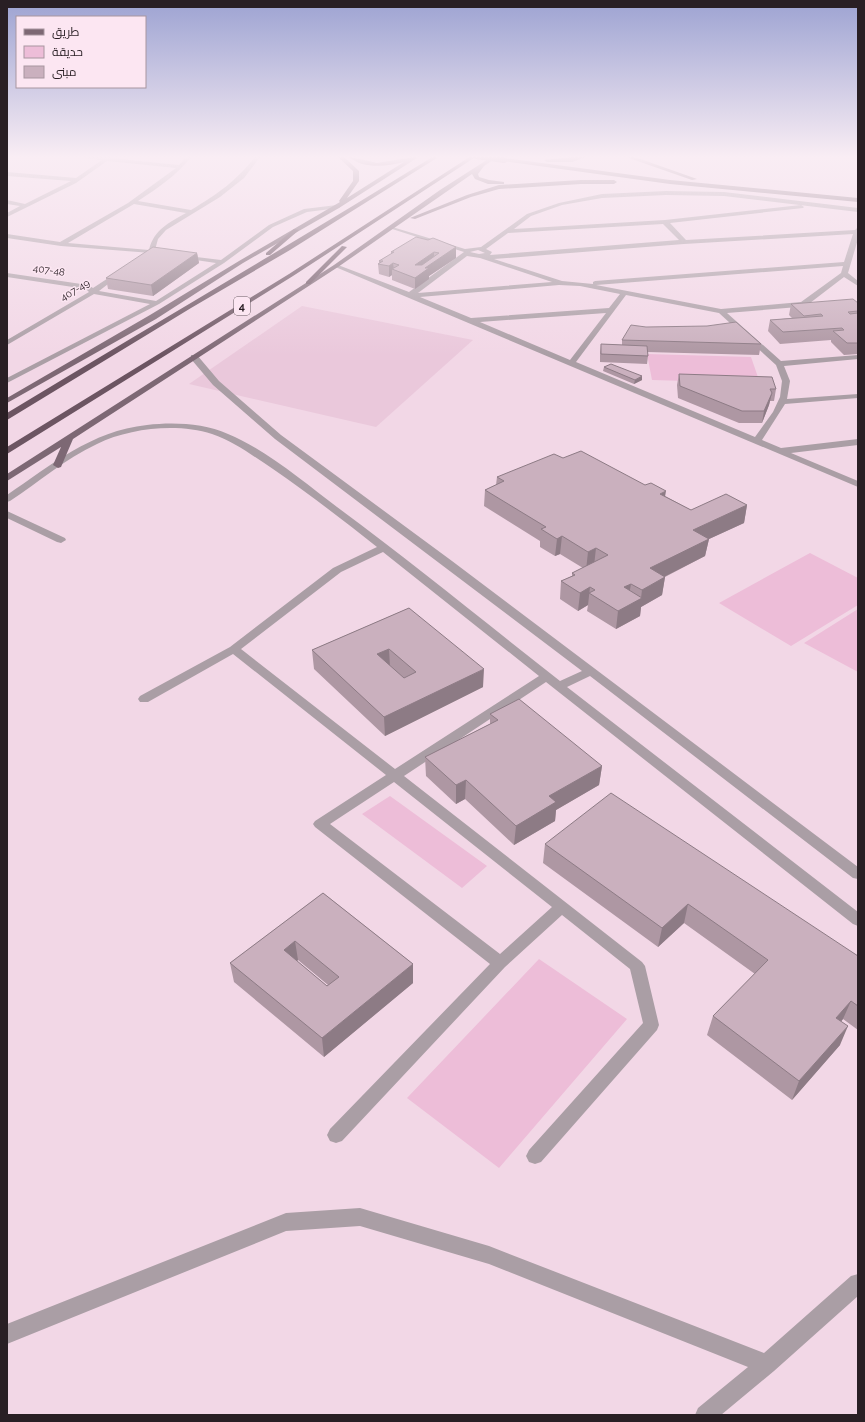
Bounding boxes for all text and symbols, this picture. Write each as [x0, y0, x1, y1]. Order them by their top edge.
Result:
legend [16, 16, 146, 88]
text: طريق [52, 25, 80, 39]
text: حديقة [52, 45, 83, 59]
text: مبنى [52, 65, 77, 79]
street label: 407-48 [32, 262, 66, 278]
street label: 407-49 [58, 277, 92, 303]
road number: 4 [234, 297, 250, 315]

